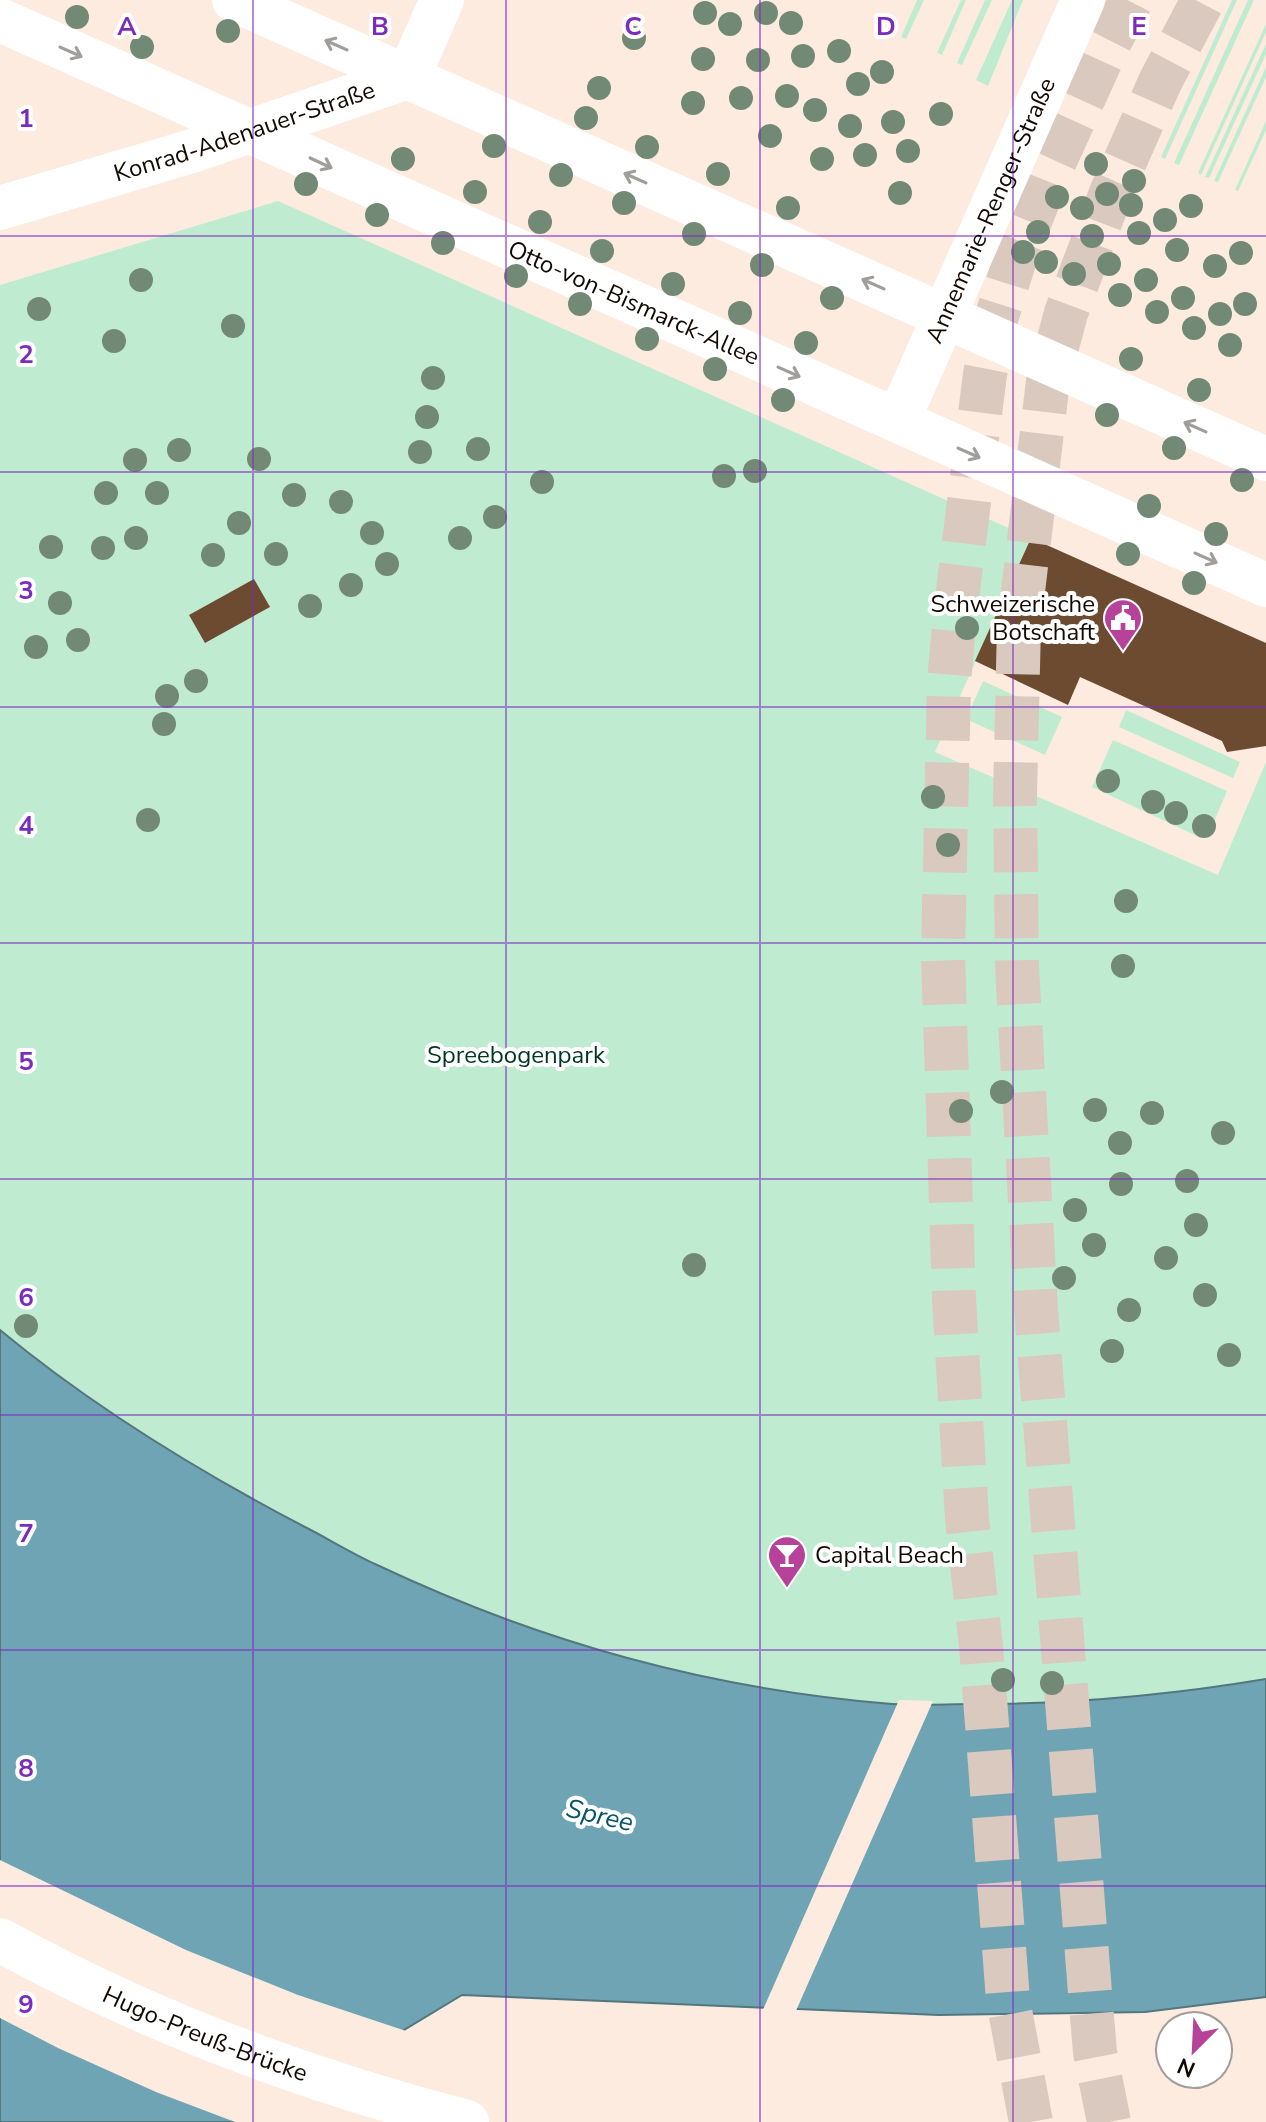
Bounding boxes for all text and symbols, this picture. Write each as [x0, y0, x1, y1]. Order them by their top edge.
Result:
text: A [117, 9, 137, 44]
text: B [371, 9, 389, 44]
text: C [624, 9, 642, 44]
text: D [876, 9, 896, 44]
text: E [1131, 9, 1147, 44]
one-way arrow [324, 37, 349, 52]
one-way arrow [59, 45, 83, 60]
street label: Annemarie-Renger-Straße [918, 73, 1063, 348]
street label: Konrad-Adenauer-Straße [110, 74, 379, 189]
text: 1 [18, 101, 34, 136]
one-way arrow [309, 156, 333, 171]
one-way arrow [623, 170, 647, 185]
street label: Otto-von-Bismarck-Allee [503, 233, 764, 373]
one-way arrow [861, 275, 886, 290]
text: 2 [18, 337, 34, 372]
one-way arrow [776, 366, 800, 381]
one-way arrow [1183, 419, 1207, 434]
one-way arrow [956, 446, 981, 461]
one-way arrow [1194, 552, 1218, 567]
text: 3 [18, 573, 34, 608]
place label: Schweizerische Botschaft [930, 588, 1096, 648]
public building icon: Schweizerische Botschaft [1102, 597, 1144, 652]
text: 4 [18, 808, 34, 843]
park label: Spreebogenpark [427, 1039, 606, 1071]
text: 5 [18, 1044, 34, 1079]
text: 6 [18, 1280, 34, 1315]
text: 7 [18, 1516, 34, 1551]
bar icon: Capital Beach [766, 1534, 808, 1589]
place label: Capital Beach [815, 1539, 964, 1571]
text: 8 [18, 1751, 34, 1786]
water label: Spree [563, 1791, 637, 1840]
street label: Hugo-Preuß-Brücke [97, 1978, 312, 2089]
text: 9 [18, 1987, 34, 2022]
north arrow [1154, 2010, 1234, 2090]
text: N [1173, 2050, 1200, 2084]

